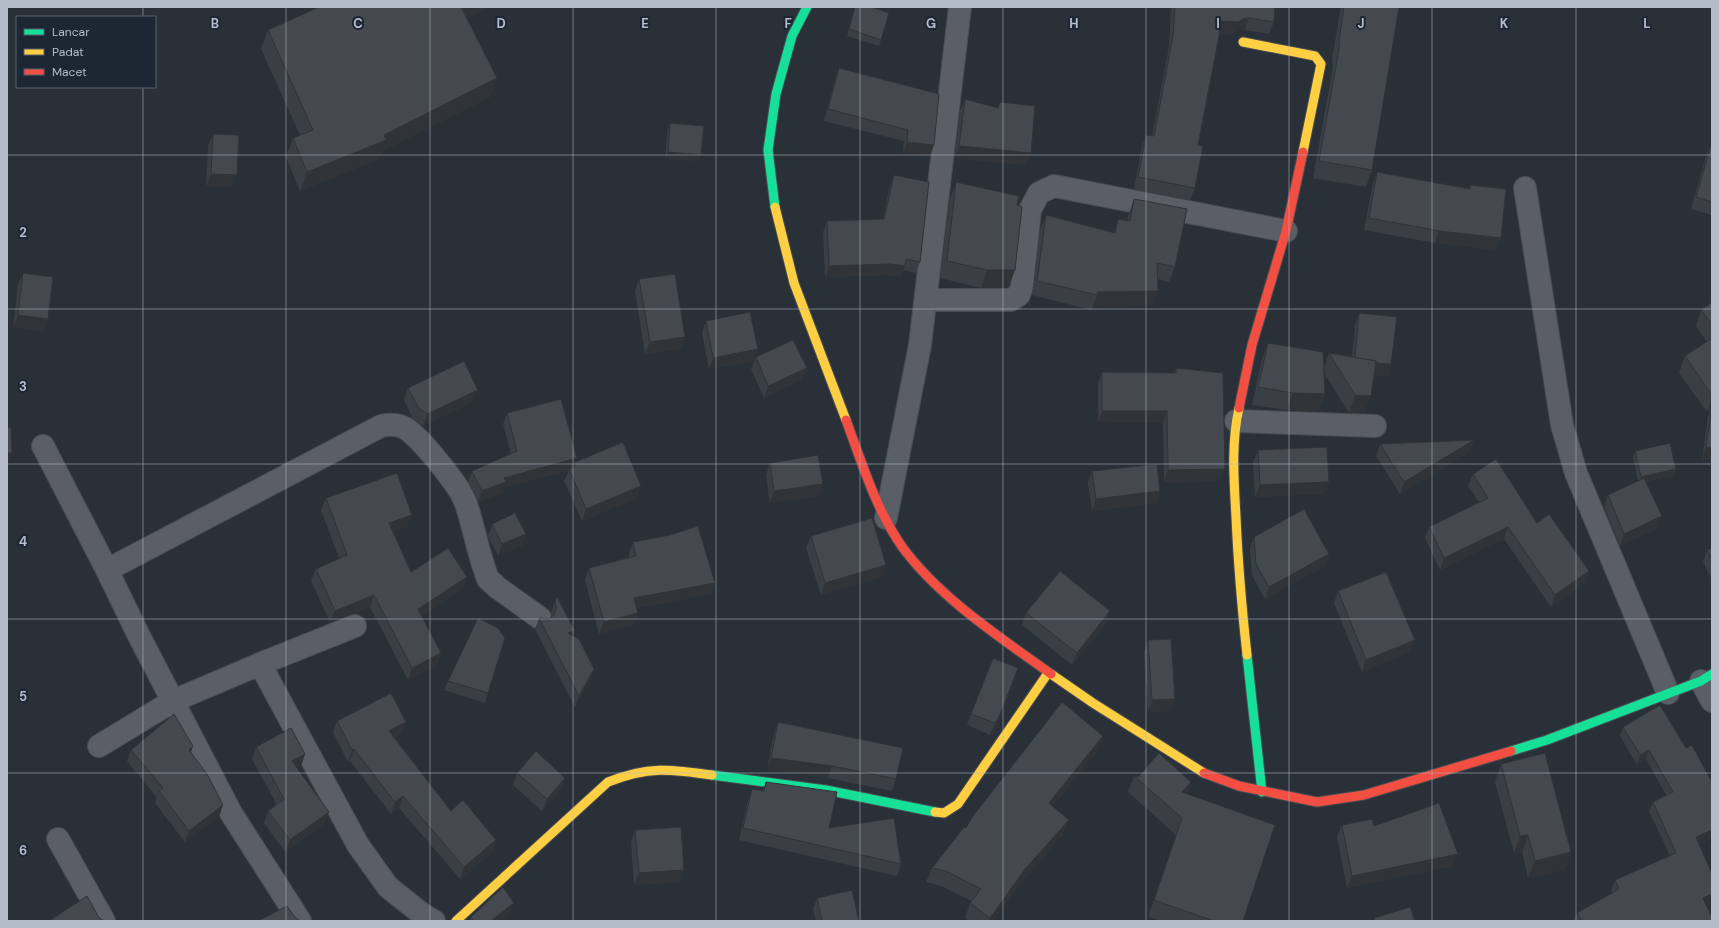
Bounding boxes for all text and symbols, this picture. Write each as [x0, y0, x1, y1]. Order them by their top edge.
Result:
text: B [211, 15, 219, 32]
text: C [353, 15, 363, 32]
text: D [496, 15, 506, 32]
text: E [641, 15, 649, 32]
text: F [784, 15, 792, 32]
text: G [926, 15, 936, 32]
text: H [1069, 15, 1079, 32]
text: I [1216, 15, 1220, 32]
text: J [1357, 15, 1365, 32]
text: K [1500, 15, 1509, 32]
text: L [1643, 15, 1651, 32]
legend [16, 16, 156, 88]
text: Lancar [52, 24, 90, 40]
text: Padat [52, 44, 84, 60]
text: Macet [52, 64, 87, 80]
text: 2 [19, 224, 27, 241]
text: 3 [19, 378, 27, 395]
text: 4 [19, 533, 27, 550]
text: 5 [19, 688, 27, 705]
text: 6 [19, 842, 27, 859]

